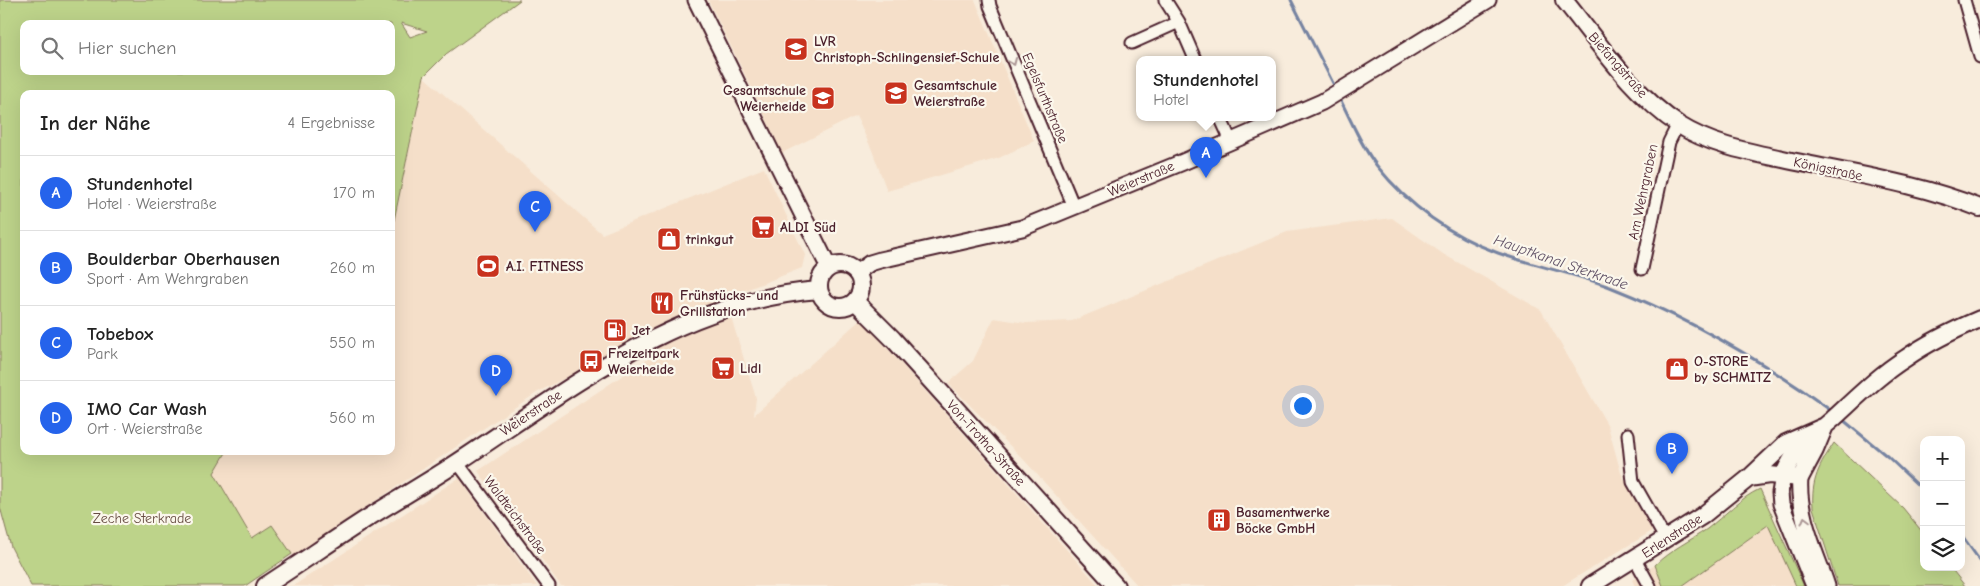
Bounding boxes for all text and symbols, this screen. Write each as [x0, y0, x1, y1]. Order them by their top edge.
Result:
search box [20, 20, 395, 75]
street label: Biefangstraße [1585, 29, 1651, 101]
place label: LVR Christoph-Schlingensief-Schule [814, 33, 999, 66]
icon: search [38, 34, 66, 62]
school or university icon: LVR Christoph-Schlingensief-Schule [783, 36, 809, 62]
text: Hier suchen [78, 37, 176, 59]
street label: Egelsfurthstraße [1018, 50, 1072, 146]
popup [1136, 56, 1276, 121]
one-way arrow [1008, 57, 1018, 65]
text: Stundenhotel [1153, 69, 1259, 91]
place label: Gesamtschule Weierstraße [914, 77, 997, 110]
school or university icon: Gesamtschule Weierstraße [883, 80, 909, 106]
place label: Gesamtschule Weierheide [723, 82, 806, 115]
school or university icon: Gesamtschule Weierheide [810, 85, 836, 111]
text: Hotel [1153, 91, 1189, 109]
text: In der Nähe [40, 111, 150, 135]
text: 4 Ergebnisse [288, 114, 375, 132]
pin: A [1190, 137, 1222, 178]
street label: Am Wehrgraben [1625, 143, 1661, 241]
street label: Königstraße [1792, 153, 1864, 185]
street label: Weierstraße [1105, 157, 1177, 201]
text: Stundenhotel [87, 173, 193, 195]
text: A [52, 184, 60, 202]
text: 170 m [333, 184, 375, 202]
pin: C [519, 191, 551, 232]
text: Hotel · Weierstraße [87, 195, 217, 213]
supermarket icon: ALDI Süd [750, 214, 776, 240]
place label: ALDI Süd [780, 219, 836, 236]
shop icon: trinkgut [656, 226, 682, 252]
place label: trinkgut [685, 231, 734, 248]
water label: Hauptkanal Sterkrade [1492, 231, 1631, 294]
text: Boulderbar Oberhausen [87, 248, 280, 270]
sports icon: A.I. FITNESS [475, 253, 501, 279]
place label: A.I. FITNESS [506, 258, 584, 275]
text: B [51, 259, 61, 277]
text: 260 m [330, 259, 375, 277]
text: Sport · Am Wehrgraben [87, 270, 249, 288]
place label: Frühstücks- und Grillstation [680, 287, 778, 320]
restaurant icon: Frühstücks- und Grillstation [649, 290, 675, 316]
fuel station icon: Jet [602, 317, 628, 343]
place label: Jet [632, 322, 650, 339]
text: Tobebox [87, 323, 153, 345]
text: C [51, 334, 61, 352]
text: 550 m [329, 334, 375, 352]
text: Park [87, 345, 118, 363]
place label: Freizeitpark Weierheide [608, 345, 679, 378]
bus stop icon: Freizeitpark Weierheide [578, 348, 604, 374]
place label: O-STORE by SCHMITZ [1694, 353, 1771, 386]
pin: D [480, 355, 512, 396]
supermarket icon: Lidl [710, 355, 736, 381]
shop icon: O-STORE by SCHMITZ [1664, 356, 1690, 382]
place label: Lidl [740, 360, 761, 377]
street label: Weierstraße [497, 386, 565, 440]
your location [1290, 393, 1316, 419]
street label: Von-Trotha-Straße [943, 397, 1029, 489]
text: IMO Car Wash [87, 398, 207, 420]
text: D [51, 409, 61, 427]
text: 560 m [329, 409, 375, 427]
text: Ort · Weierstraße [87, 420, 203, 438]
pin: B [1656, 433, 1688, 474]
map controls [1920, 436, 1965, 571]
button: + [1920, 436, 1965, 481]
street label: Waldteichstraße [480, 472, 550, 558]
button: − [1920, 481, 1965, 526]
place label: Basamentwerke Böcke GmbH [1236, 504, 1330, 537]
building icon: Basamentwerke Böcke GmbH [1206, 507, 1232, 533]
park label: Zeche Sterkrade [93, 510, 191, 527]
street label: Erlenstraße [1639, 510, 1705, 562]
one-way arrow [1801, 516, 1811, 524]
button: layers [1920, 526, 1965, 571]

